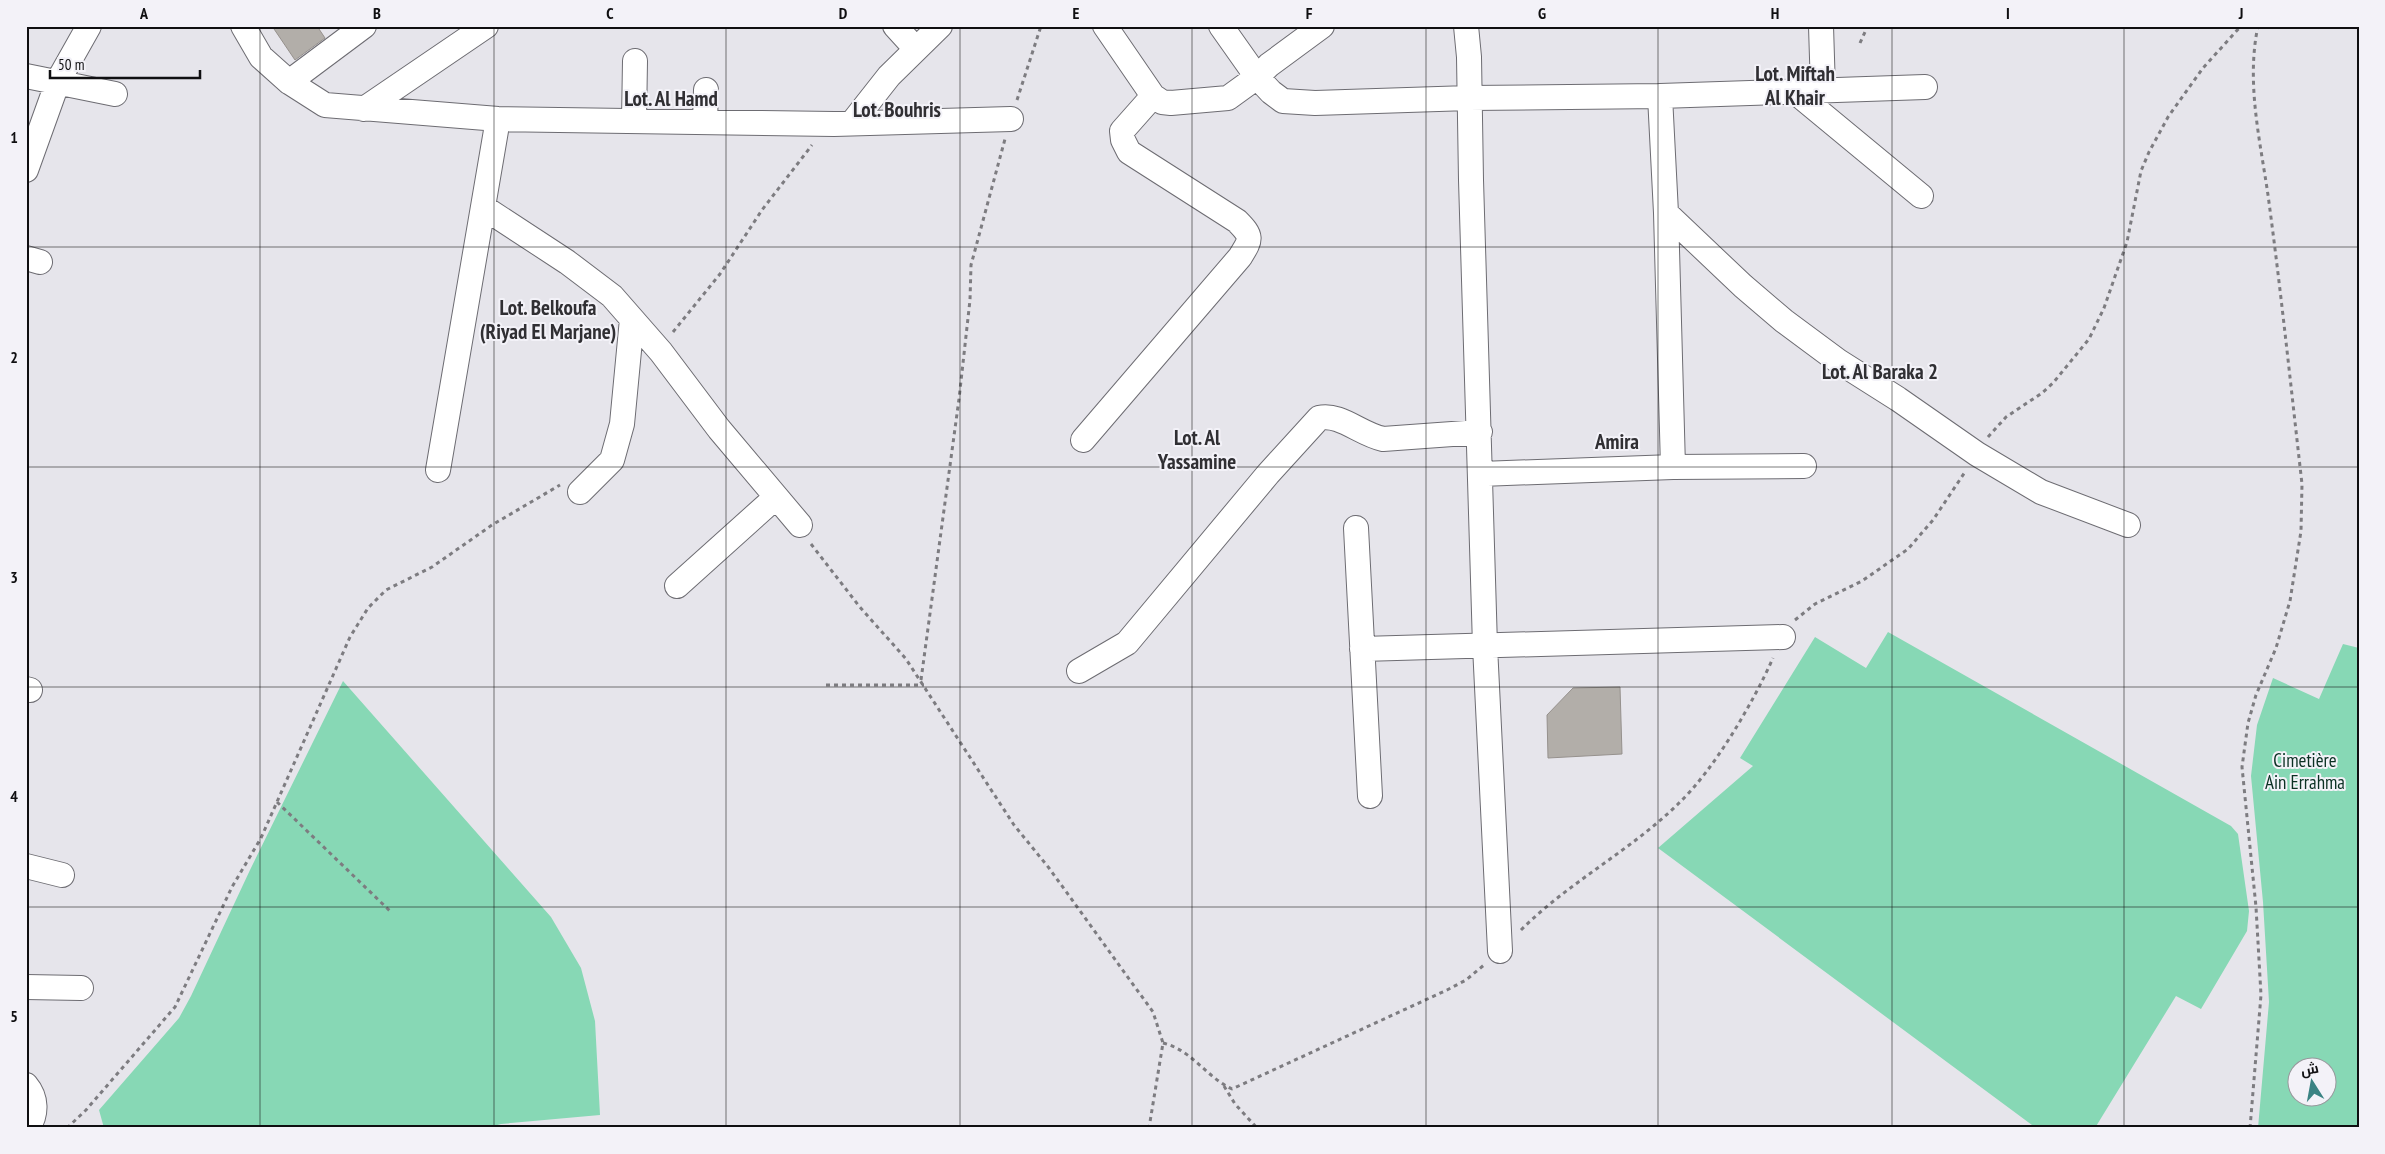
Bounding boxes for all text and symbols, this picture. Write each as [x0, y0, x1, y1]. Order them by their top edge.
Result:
text: A [139, 3, 149, 23]
text: B [373, 3, 381, 23]
text: C [606, 3, 614, 23]
text: D [839, 3, 848, 23]
text: E [1073, 3, 1080, 23]
text: F [1306, 3, 1313, 23]
text: G [1538, 3, 1546, 23]
text: H [1771, 3, 1779, 23]
text: I [2006, 3, 2010, 23]
text: J [2238, 3, 2243, 23]
scale bar [50, 48, 200, 80]
text: 50 m [58, 55, 84, 74]
district label: Lot. Miftah Al Khair [1755, 60, 1835, 111]
district label: Lot. Al Hamd [624, 85, 718, 112]
district label: Lot. Bouhris [853, 96, 941, 123]
text: 1 [10, 127, 18, 147]
district label: Lot. Belkoufa (Riyad El Marjane) [480, 294, 616, 345]
text: 2 [10, 347, 18, 367]
district label: Lot. Al Baraka 2 [1822, 358, 1938, 385]
district label: Lot. Al Yassamine [1157, 424, 1236, 475]
district label: Amira [1594, 428, 1639, 455]
text: 3 [10, 567, 18, 587]
park label: Cimetière Ain Errahma [2265, 748, 2345, 794]
text: 4 [10, 786, 18, 806]
text: 5 [10, 1006, 18, 1026]
north arrow [2288, 1056, 2338, 1106]
text: ش [2299, 1059, 2320, 1080]

